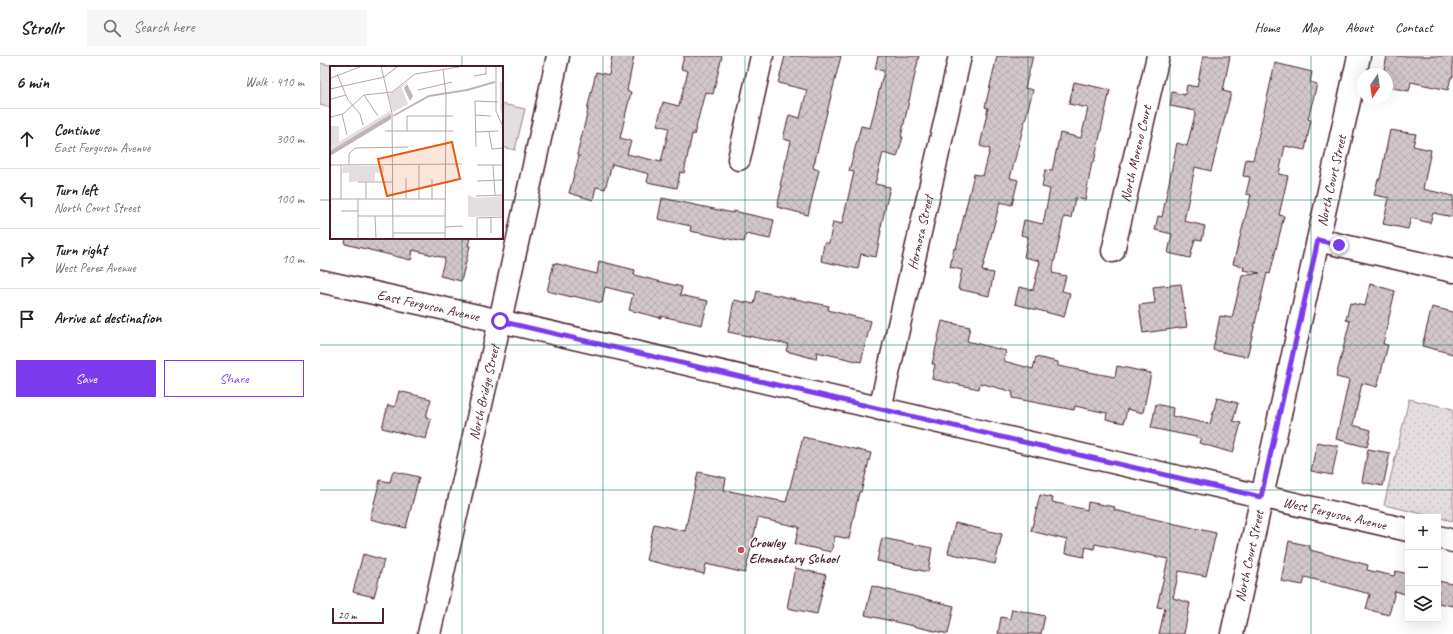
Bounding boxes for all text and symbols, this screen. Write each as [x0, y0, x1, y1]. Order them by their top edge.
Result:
search box [87, 10, 367, 46]
text: Strollr [20, 16, 63, 40]
icon: search [101, 17, 123, 39]
text: Search here [133, 18, 195, 37]
text: Home [1254, 19, 1280, 36]
text: Map [1302, 19, 1323, 36]
text: About [1345, 19, 1373, 36]
text: Contact [1395, 19, 1433, 36]
inset map [330, 66, 503, 239]
north arrow [1357, 68, 1393, 104]
text: 6 min [16, 72, 49, 93]
text: Walk · 410 m [245, 74, 304, 90]
street label: North Moreno Court [1117, 102, 1156, 204]
text: Continue [54, 121, 99, 140]
icon: ahead [16, 128, 38, 150]
text: 300 m [276, 131, 304, 147]
street label: North Court Street [1313, 132, 1350, 228]
text: East Ferguson Avenue [54, 140, 150, 156]
text: Turn left [54, 181, 97, 200]
icon: left [16, 188, 38, 210]
text: 100 m [276, 191, 304, 207]
street label: Hermosa Street [904, 192, 938, 271]
text: North Court Street [54, 200, 140, 216]
route end [1330, 236, 1348, 254]
text: Turn right [54, 241, 107, 260]
icon: right [16, 248, 38, 270]
text: 10 m [282, 251, 304, 267]
text: West Perez Avenue [54, 260, 136, 276]
street label: East Ferguson Avenue [376, 286, 482, 325]
icon: arrive [16, 308, 38, 330]
text: Arrive at destination [54, 309, 161, 328]
route start [491, 312, 509, 330]
street label: North Bridge Street [465, 341, 504, 441]
button: Save [16, 360, 156, 397]
button: Share [164, 360, 304, 397]
street label: West Ferguson Avenue [1281, 494, 1389, 534]
street label: North Court Street [1231, 508, 1268, 603]
map controls [1405, 514, 1441, 622]
button: + [1405, 514, 1441, 550]
place label: Crowley Elementary School [749, 534, 840, 567]
marker: Crowley Elementary School [736, 545, 746, 555]
button: − [1405, 550, 1441, 586]
button: layers [1405, 586, 1441, 622]
scale bar [332, 606, 384, 625]
text: 20 m [338, 608, 357, 622]

